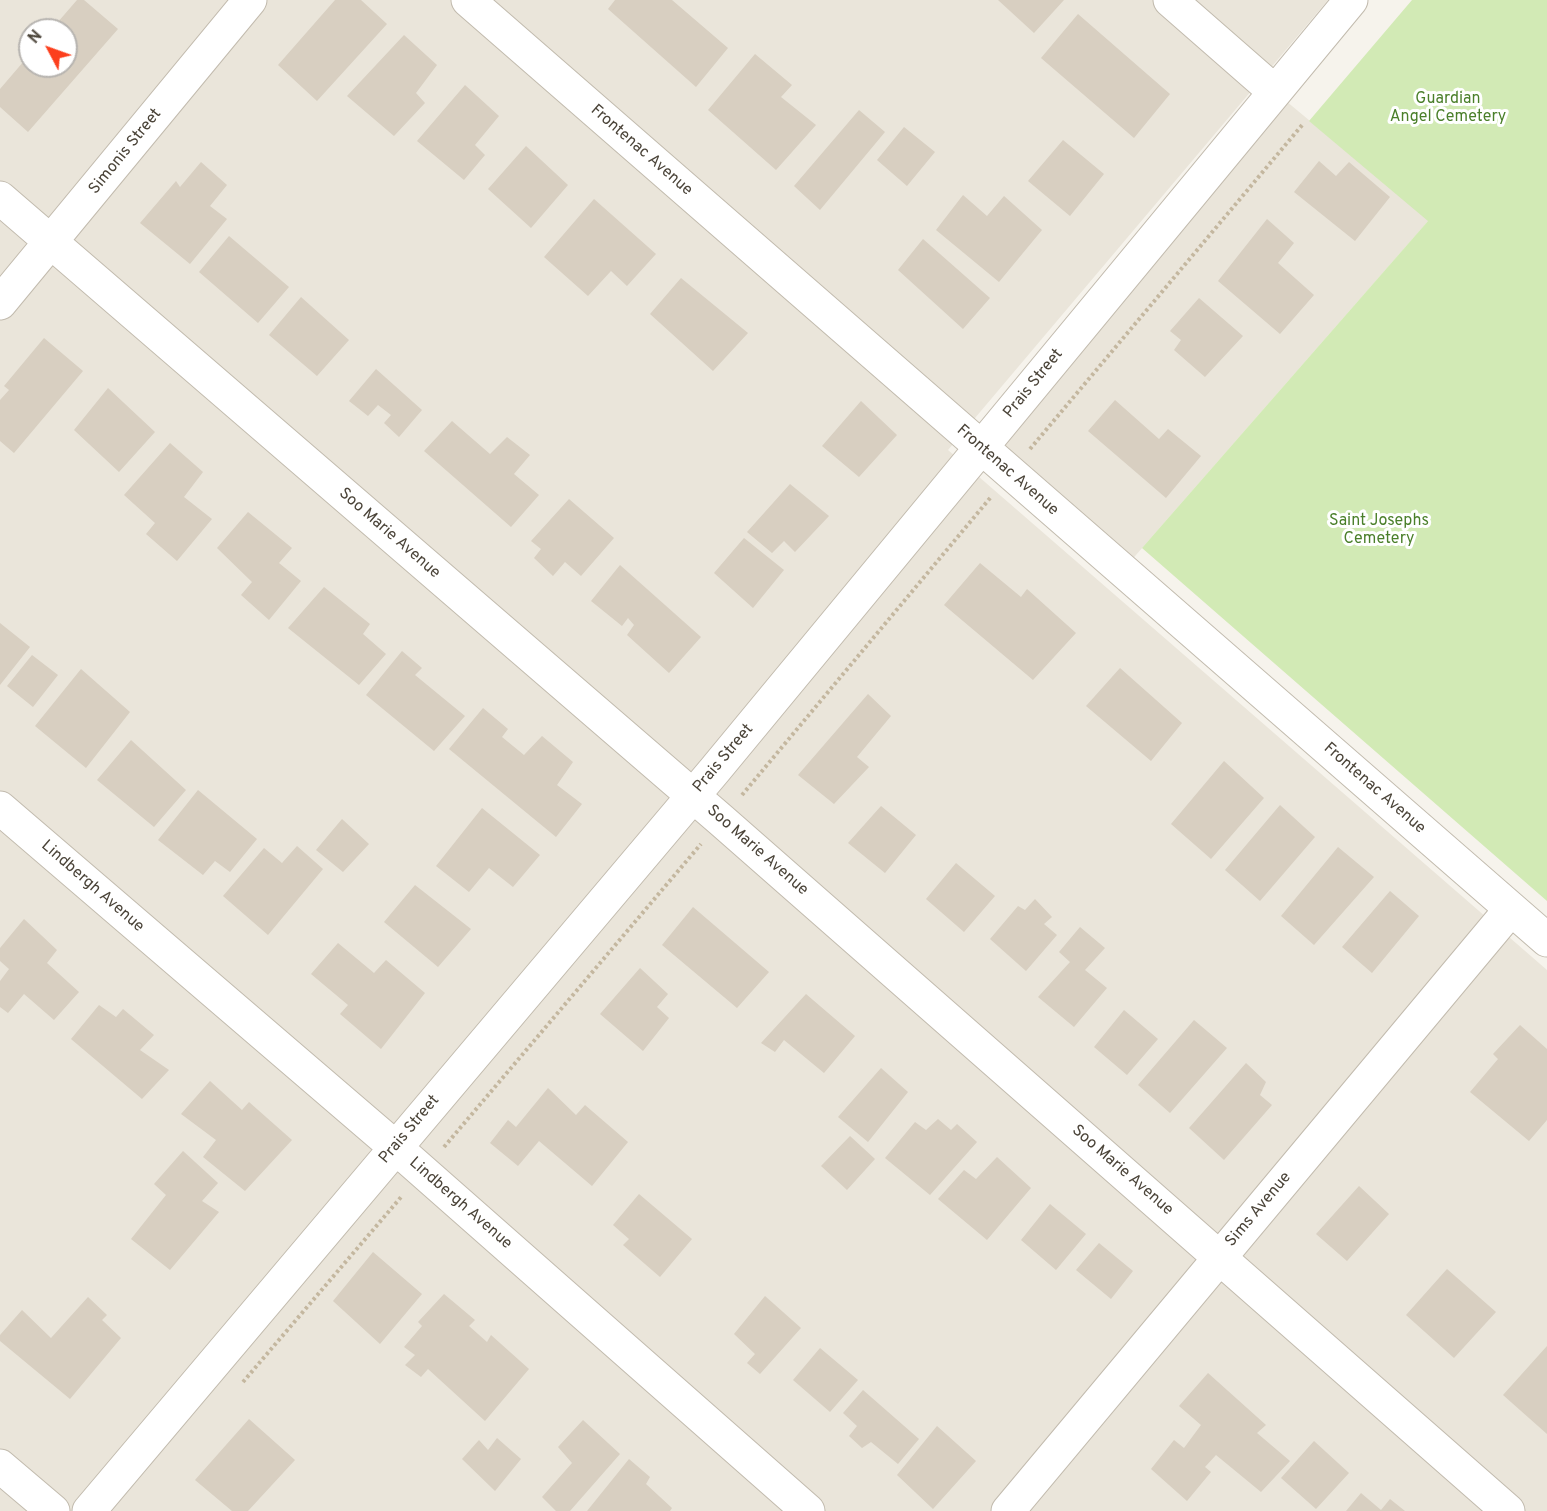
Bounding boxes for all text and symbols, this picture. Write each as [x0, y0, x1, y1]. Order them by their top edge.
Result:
north arrow [18, 18, 78, 78]
text: N [25, 27, 47, 48]
park label: Guardian Angel Cemetery [1390, 90, 1506, 128]
street label: Frontenac Avenue [586, 101, 696, 201]
street label: Simonis Street [86, 105, 166, 199]
street label: Prais Street [1000, 345, 1068, 423]
street label: Frontenac Avenue [952, 421, 1062, 521]
street label: Soo Marie Avenue [334, 485, 444, 583]
park label: Saint Josephs Cemetery [1329, 512, 1429, 550]
street label: Prais Street [690, 721, 758, 797]
street label: Frontenac Avenue [1319, 739, 1429, 839]
street label: Soo Marie Avenue [702, 802, 812, 900]
street label: Lindbergh Avenue [37, 837, 147, 937]
street label: Prais Street [376, 1092, 444, 1168]
street label: Soo Marie Avenue [1067, 1122, 1177, 1220]
street label: Lindbergh Avenue [405, 1154, 515, 1254]
street label: Sims Avenue [1222, 1169, 1296, 1251]

